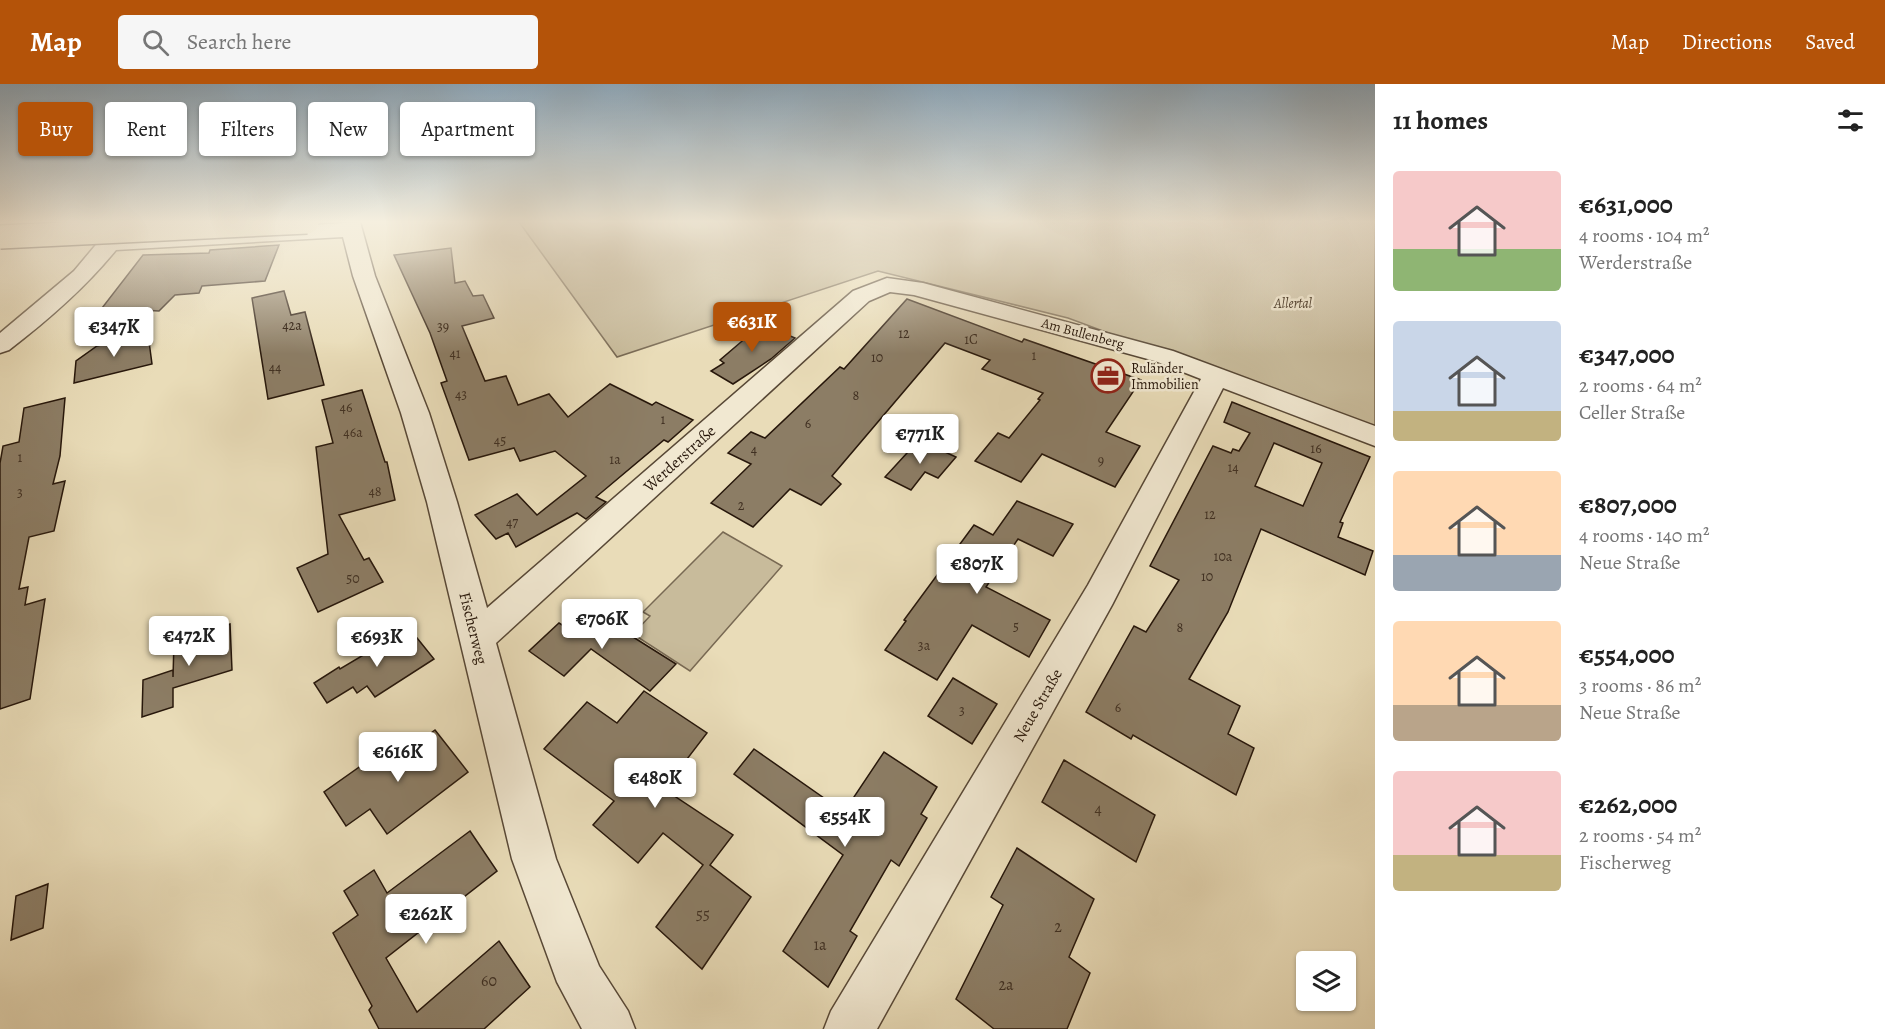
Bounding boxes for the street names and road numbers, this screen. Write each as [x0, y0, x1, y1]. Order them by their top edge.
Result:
street label: Am Bullenberg [1038, 313, 1126, 354]
street label: Werderstraße [638, 420, 721, 498]
street label: Fischerweg [453, 590, 493, 667]
street label: Neue Straße [1008, 665, 1068, 746]

